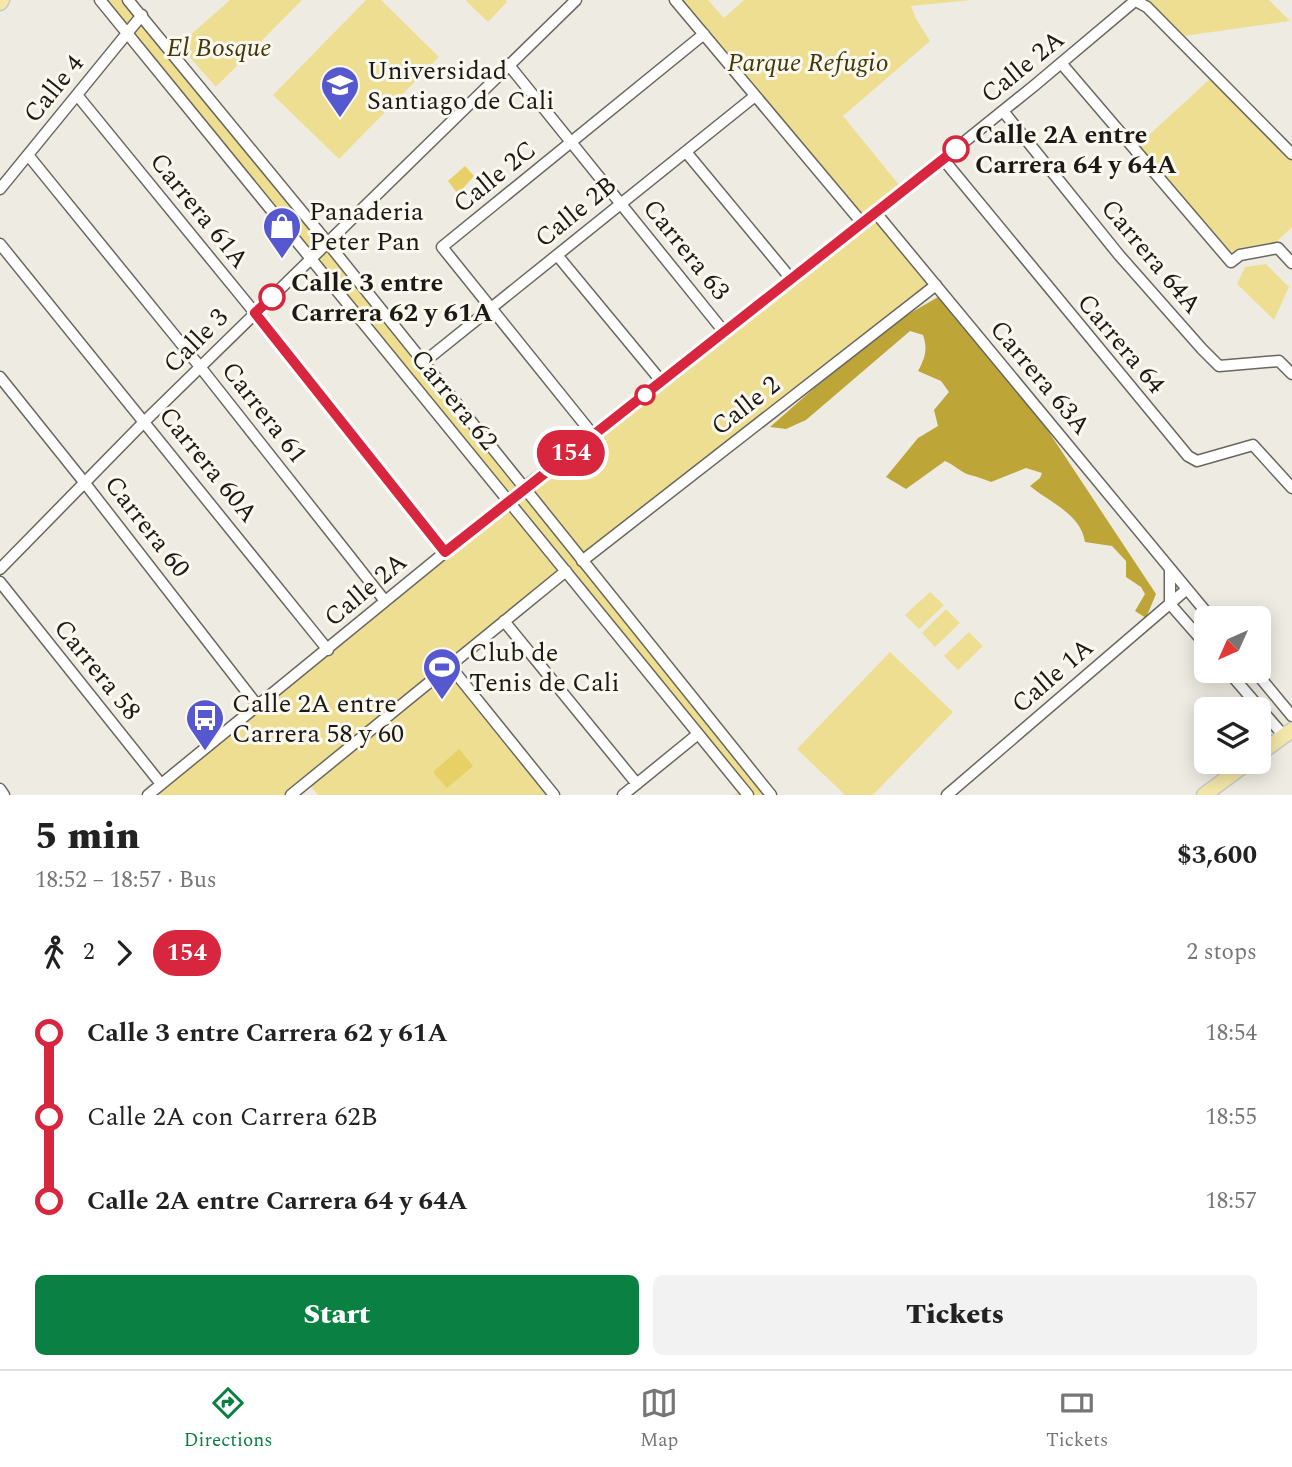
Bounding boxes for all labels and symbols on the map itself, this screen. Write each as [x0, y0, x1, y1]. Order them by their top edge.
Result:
street label: Calle 2A [972, 20, 1073, 113]
park label: El Bosque [166, 28, 272, 68]
park label: Parque Refugio [727, 43, 889, 83]
street label: Calle 4 [13, 45, 94, 132]
place label: Universidad Santiago de Cali [367, 51, 554, 121]
school or university icon: Universidad Santiago de Cali [319, 64, 361, 119]
place label: Calle 2A entre Carrera 64 y 64A [975, 115, 1177, 185]
street label: Calle 2C [444, 130, 545, 223]
marker: Calle 2A entre Carrera 64 y 64A [943, 136, 969, 162]
street label: Carrera 61A [140, 144, 259, 278]
street label: Calle 2B [526, 166, 626, 258]
street label: Carrera 63 [633, 190, 740, 309]
street label: Carrera 64A [1091, 190, 1212, 323]
place label: Panaderia Peter Pan [309, 192, 424, 262]
shop icon: Panaderia Peter Pan [261, 205, 303, 260]
place label: Calle 3 entre Carrera 62 y 61A [291, 263, 493, 333]
marker: Calle 3 entre Carrera 62 y 61A [259, 284, 285, 310]
street label: Carrera 64 [1067, 285, 1175, 403]
street label: Calle 3 [154, 299, 238, 383]
street label: Carrera 63A [980, 311, 1101, 444]
street label: Carrera 62 [401, 340, 508, 459]
street label: Carrera 61 [211, 353, 317, 472]
street label: Calle 2 [702, 366, 789, 446]
unlabelled marker [635, 385, 655, 405]
street label: Carrera 60A [149, 398, 268, 532]
line badge: 154 [531, 430, 611, 476]
street label: Carrera 60 [94, 467, 200, 586]
street label: Calle 2A [315, 543, 416, 637]
north arrow [1194, 606, 1270, 682]
street label: Carrera 58 [44, 610, 151, 729]
street label: Calle 1A [1002, 628, 1103, 723]
place label: Club de Tenis de Cali [469, 633, 620, 703]
sports icon: Club de Tenis de Cali [421, 646, 463, 701]
place label: Calle 2A entre Carrera 58 y 60 [232, 684, 404, 754]
bus stop icon: Calle 2A entre Carrera 58 y 60 [184, 697, 226, 752]

